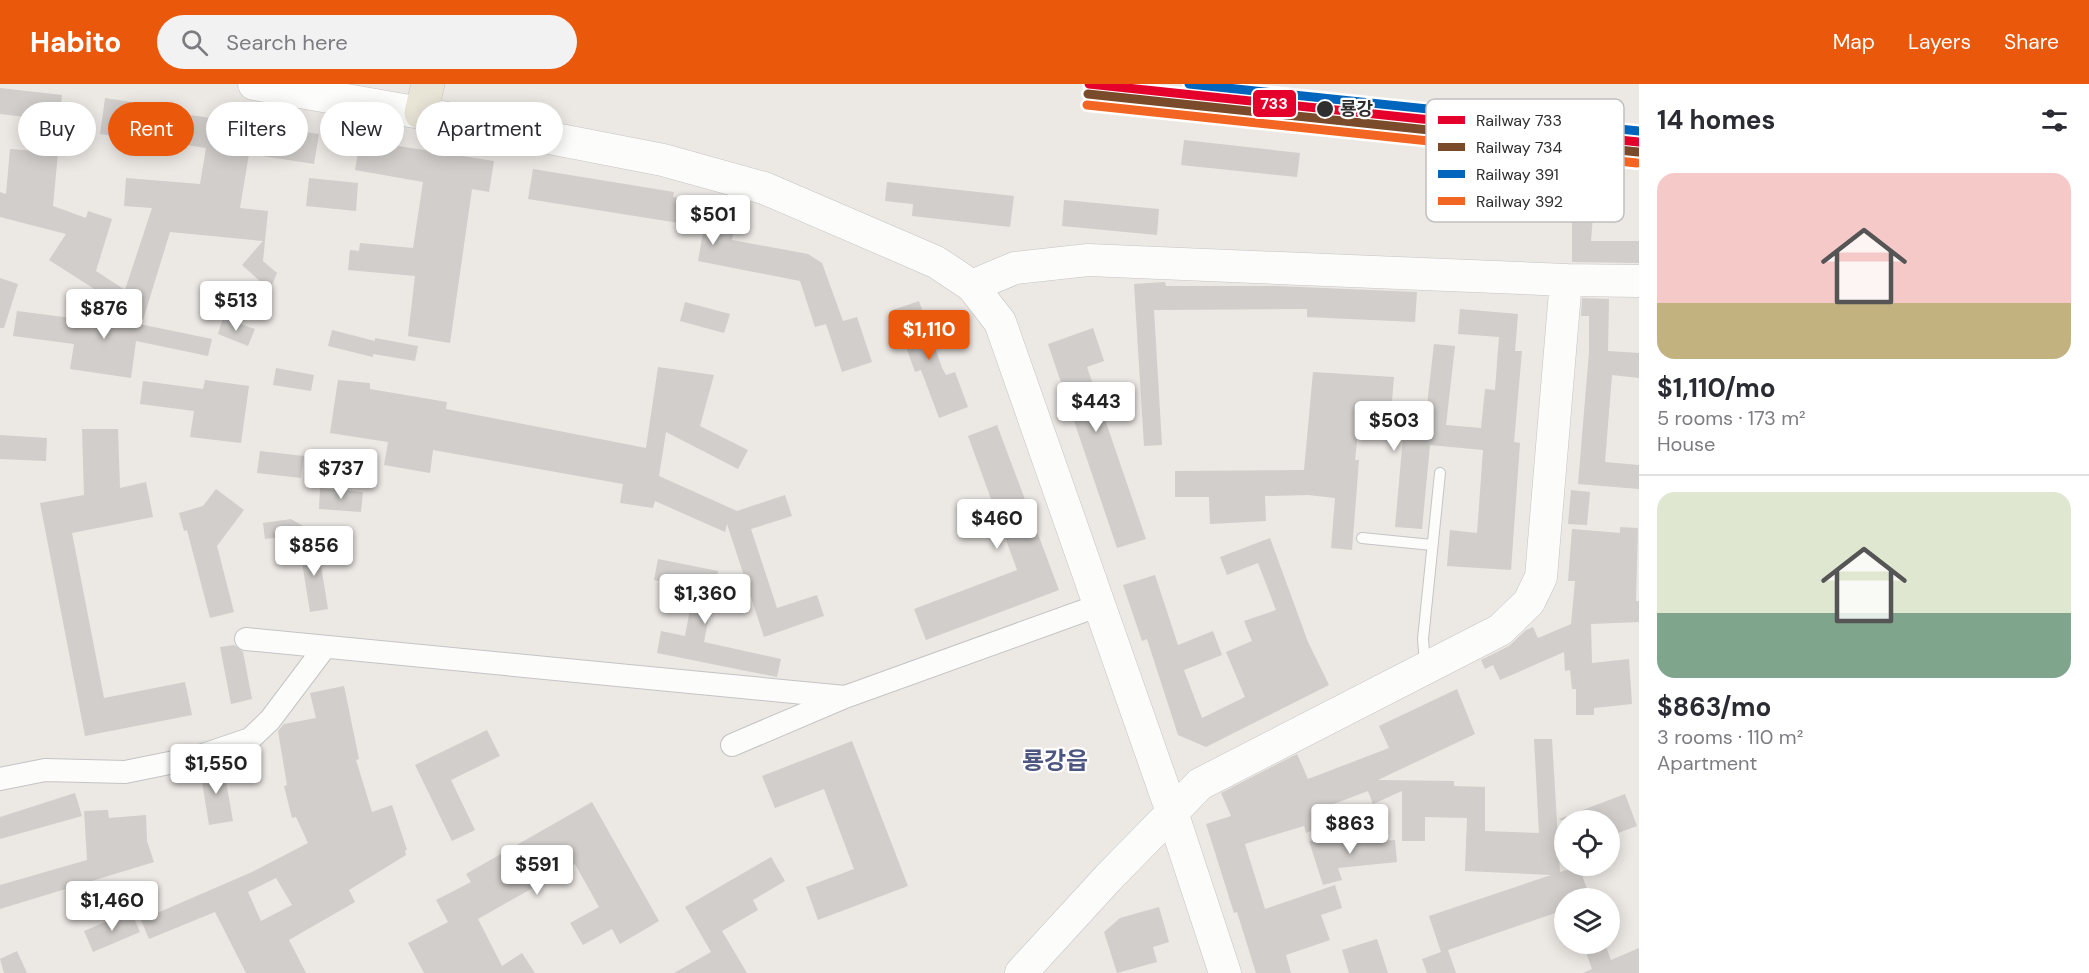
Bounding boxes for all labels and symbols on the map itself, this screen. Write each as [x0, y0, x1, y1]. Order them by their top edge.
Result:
line badge: 733 [1252, 89, 1297, 118]
text: 733 [1260, 93, 1288, 114]
place label: 룡강 [1340, 97, 1374, 121]
marker: 룡강 [1315, 99, 1335, 119]
legend [1426, 99, 1624, 222]
text: Railway 733 [1476, 110, 1562, 131]
text: Railway 734 [1476, 137, 1563, 158]
text: Railway 391 [1476, 164, 1559, 185]
text: Railway 392 [1476, 191, 1563, 212]
pin: $501 [677, 195, 749, 246]
pin: $513 [200, 281, 272, 332]
pin: $876 [68, 289, 140, 340]
pin: $1,110 [880, 310, 978, 361]
pin: $443 [1060, 382, 1132, 433]
pin: $503 [1358, 401, 1430, 452]
pin: $737 [305, 449, 377, 500]
pin: $460 [961, 499, 1033, 550]
pin: $856 [278, 526, 350, 577]
pin: $1,360 [656, 574, 754, 625]
pin: $1,550 [167, 744, 265, 795]
district label: 룡강읍 [1022, 745, 1088, 776]
pin: $863 [1314, 804, 1386, 855]
pin: $591 [501, 845, 573, 896]
pin: $1,460 [63, 881, 161, 932]

